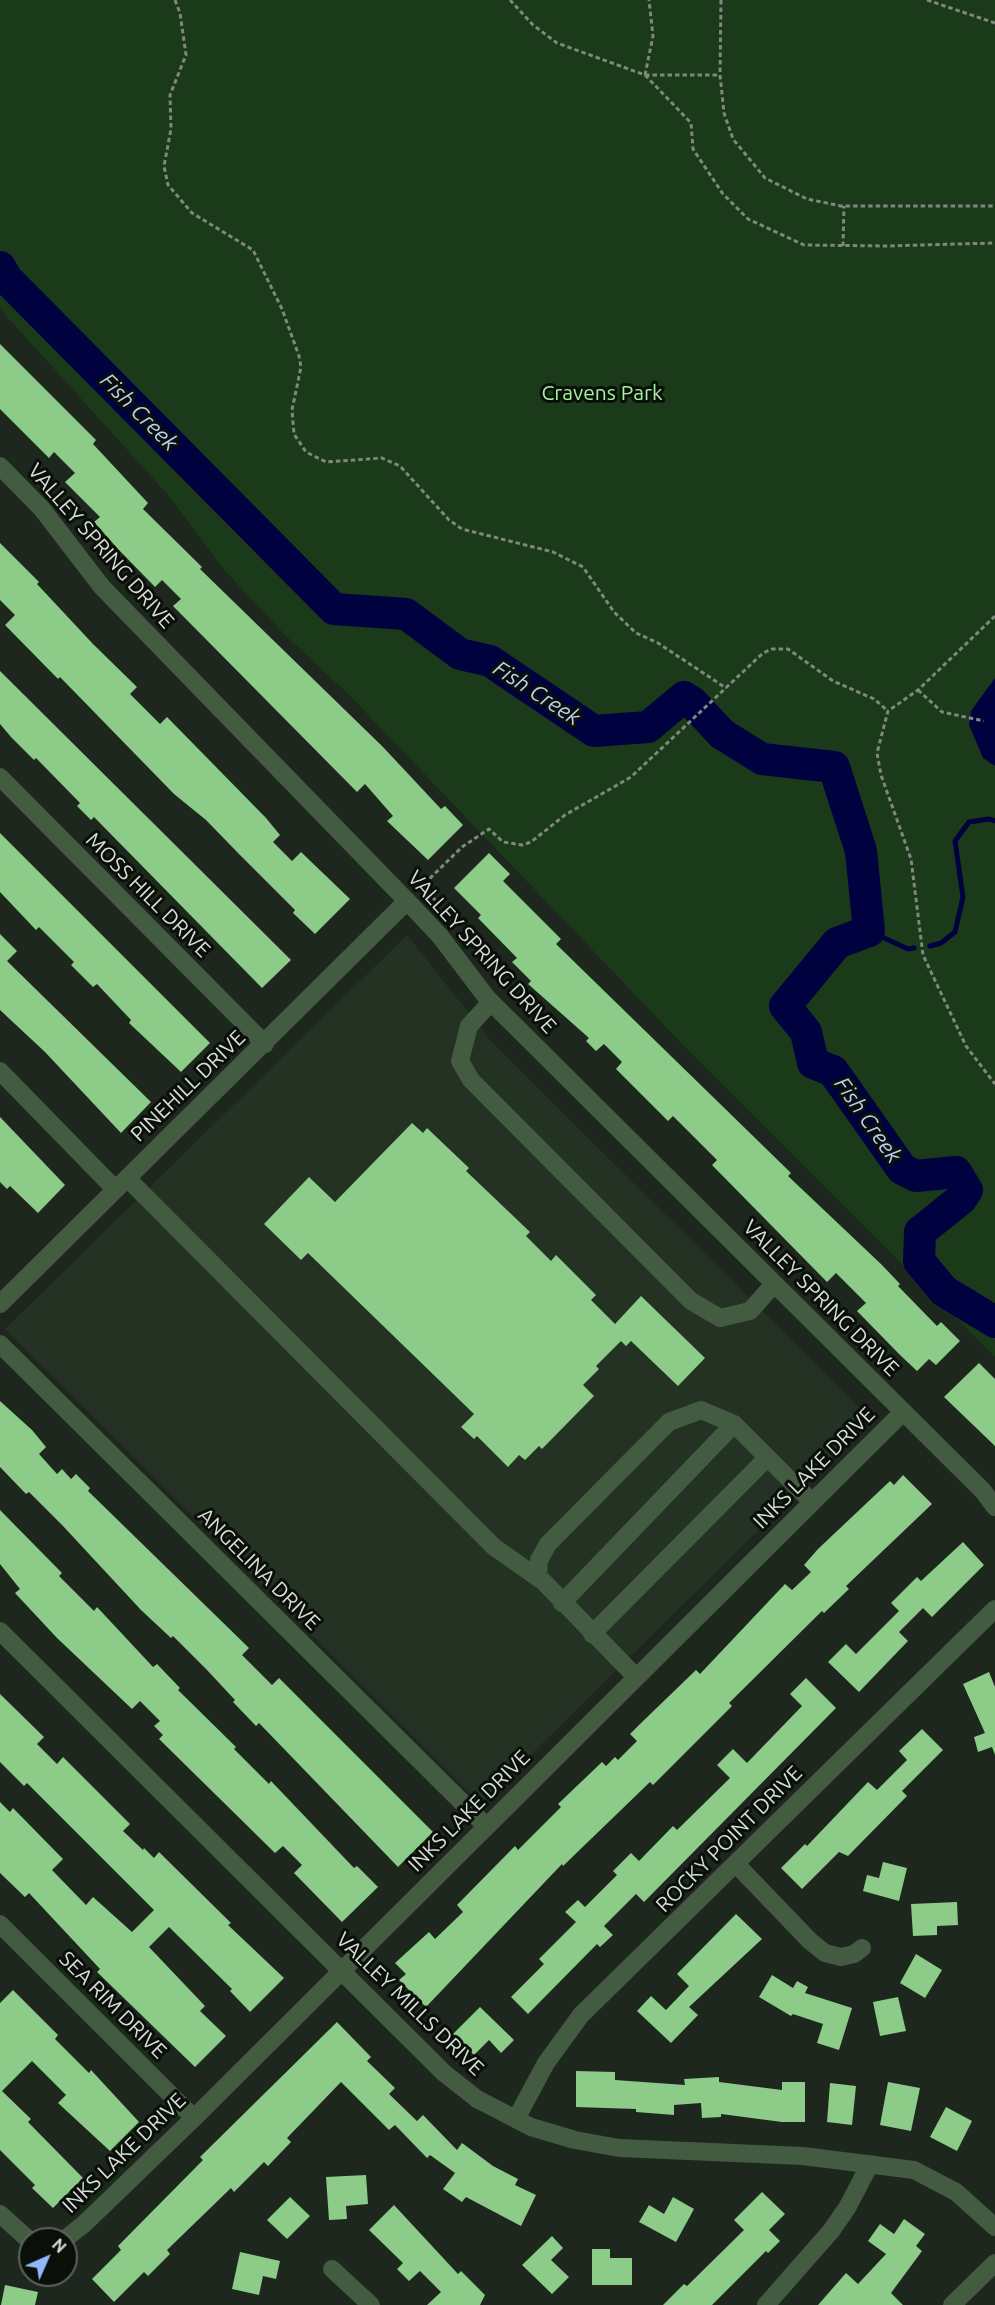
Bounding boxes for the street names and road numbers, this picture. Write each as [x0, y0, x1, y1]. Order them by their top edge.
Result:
street label: VALLEY SPRING DRIVE [23, 458, 179, 634]
street label: MOSS HILL DRIVE [80, 827, 216, 963]
street label: VALLEY SPRING DRIVE [402, 865, 562, 1039]
street label: PINEHILL DRIVE [126, 1025, 250, 1147]
street label: VALLEY SPRING DRIVE [738, 1215, 904, 1381]
street label: INKS LAKE DRIVE [748, 1402, 880, 1534]
street label: ANGELINA DRIVE [193, 1503, 325, 1635]
street label: INKS LAKE DRIVE [403, 1745, 535, 1877]
street label: ROCKY POINT DRIVE [651, 1761, 807, 1917]
street label: VALLEY MILLS DRIVE [331, 1927, 489, 2081]
street label: SEA RIM DRIVE [54, 1946, 172, 2064]
street label: INKS LAKE DRIVE [57, 2088, 191, 2218]

